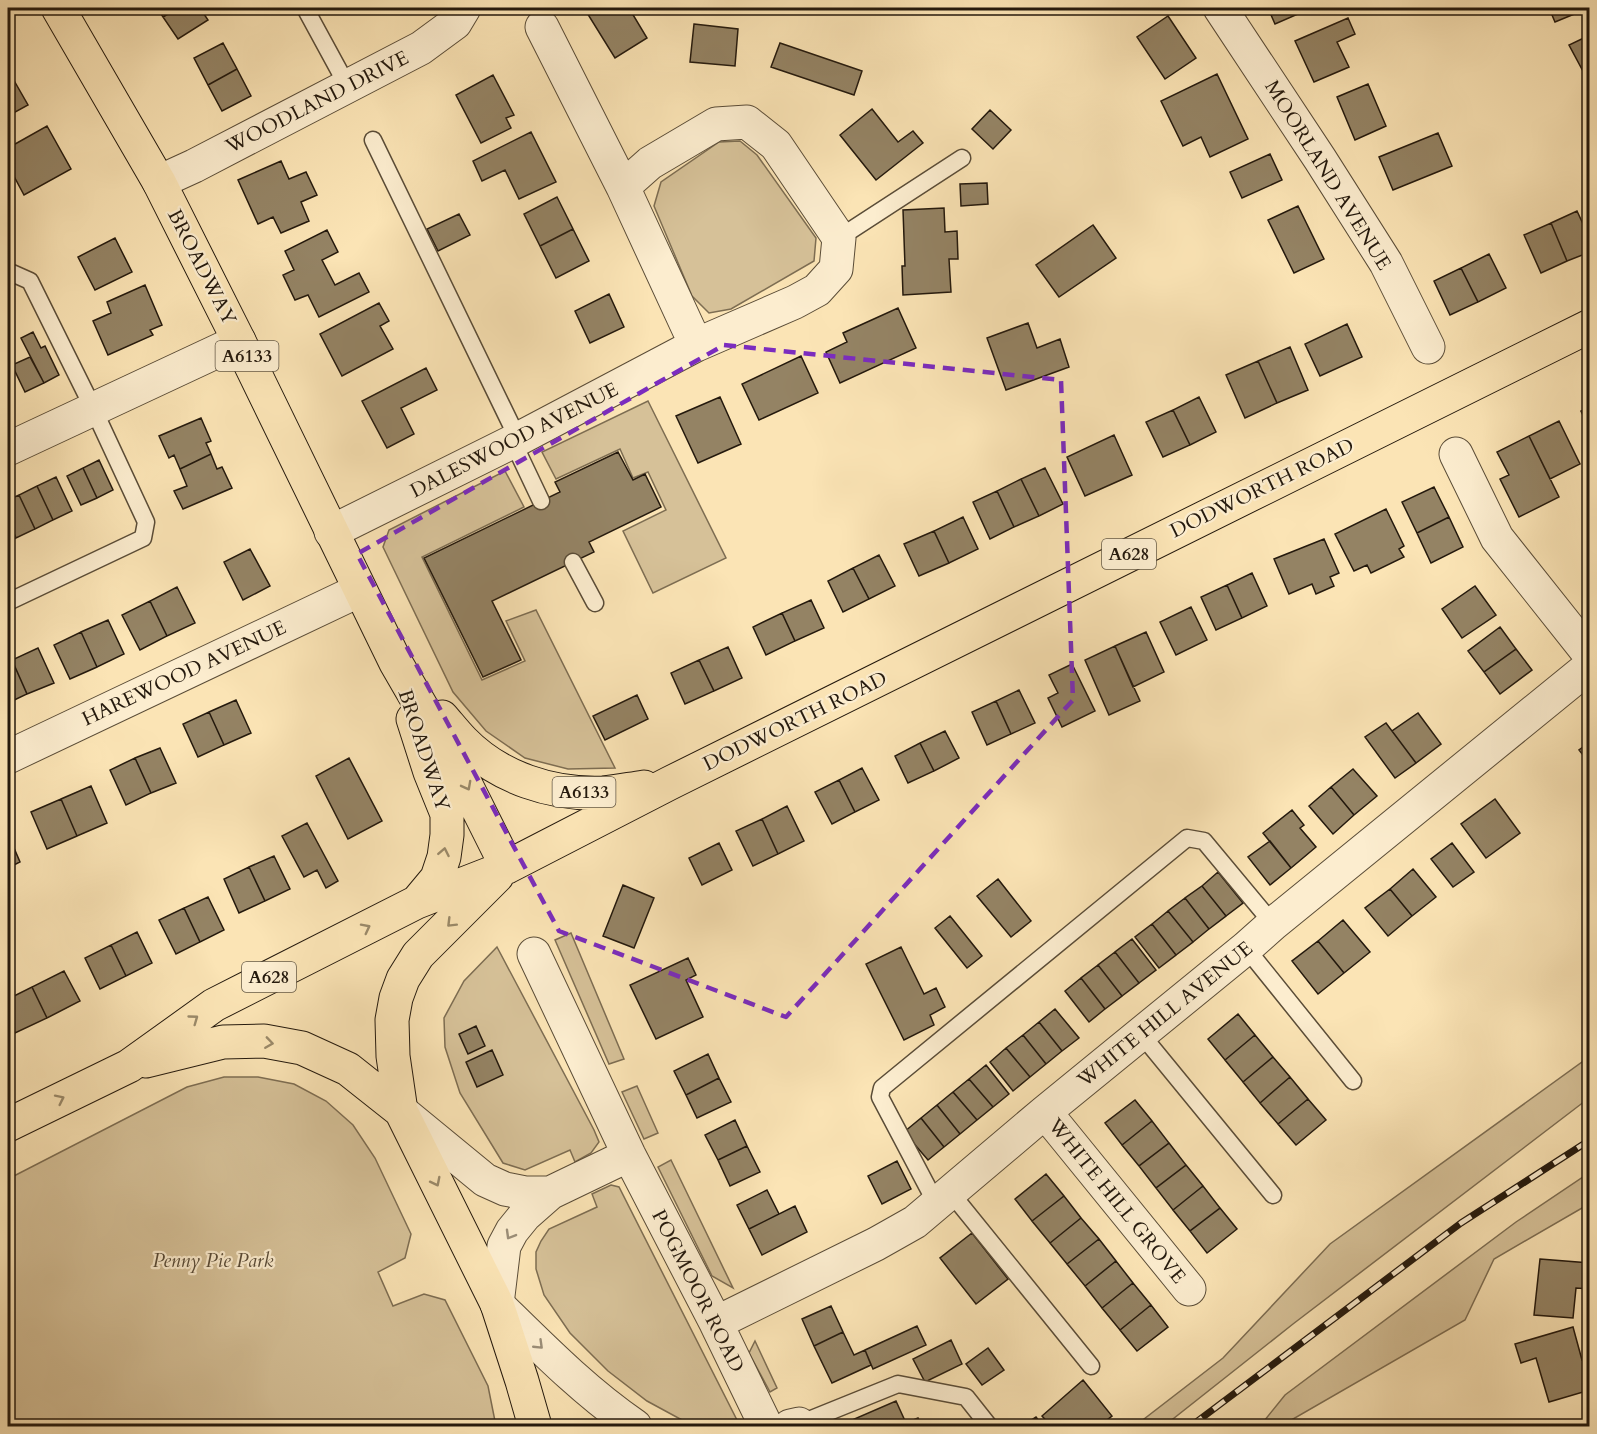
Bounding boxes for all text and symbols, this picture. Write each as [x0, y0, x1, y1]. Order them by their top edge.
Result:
street label: WOODLAND DRIVE [220, 44, 413, 160]
street label: MOORLAND AVENUE [1258, 75, 1398, 275]
street label: BROADWAY [161, 205, 243, 330]
road number: A6133 [216, 341, 278, 371]
street label: DALESWOOD AVENUE [405, 376, 623, 504]
street label: DODWORTH ROAD [1166, 432, 1358, 544]
road number: A628 [1102, 539, 1156, 569]
street label: HAREWOOD AVENUE [77, 614, 291, 732]
street label: DODWORTH ROAD [699, 665, 891, 777]
street label: BROADWAY [392, 686, 456, 814]
road number: A6133 [552, 777, 616, 807]
one-way arrow [460, 780, 471, 790]
one-way arrow [437, 847, 450, 857]
one-way arrow [447, 915, 458, 926]
one-way arrow [360, 924, 371, 936]
street label: WHITE HILL AVENUE [1071, 935, 1258, 1094]
road number: A628 [242, 962, 296, 992]
one-way arrow [187, 1015, 198, 1026]
one-way arrow [264, 1036, 273, 1048]
one-way arrow [54, 1095, 65, 1107]
street label: WHITE HILL GROVE [1041, 1112, 1192, 1289]
one-way arrow [429, 1176, 441, 1187]
street label: POGMOOR ROAD [645, 1205, 751, 1377]
one-way arrow [506, 1229, 518, 1239]
park label: Penny Pie Park [153, 1247, 274, 1274]
one-way arrow [531, 1337, 542, 1348]

